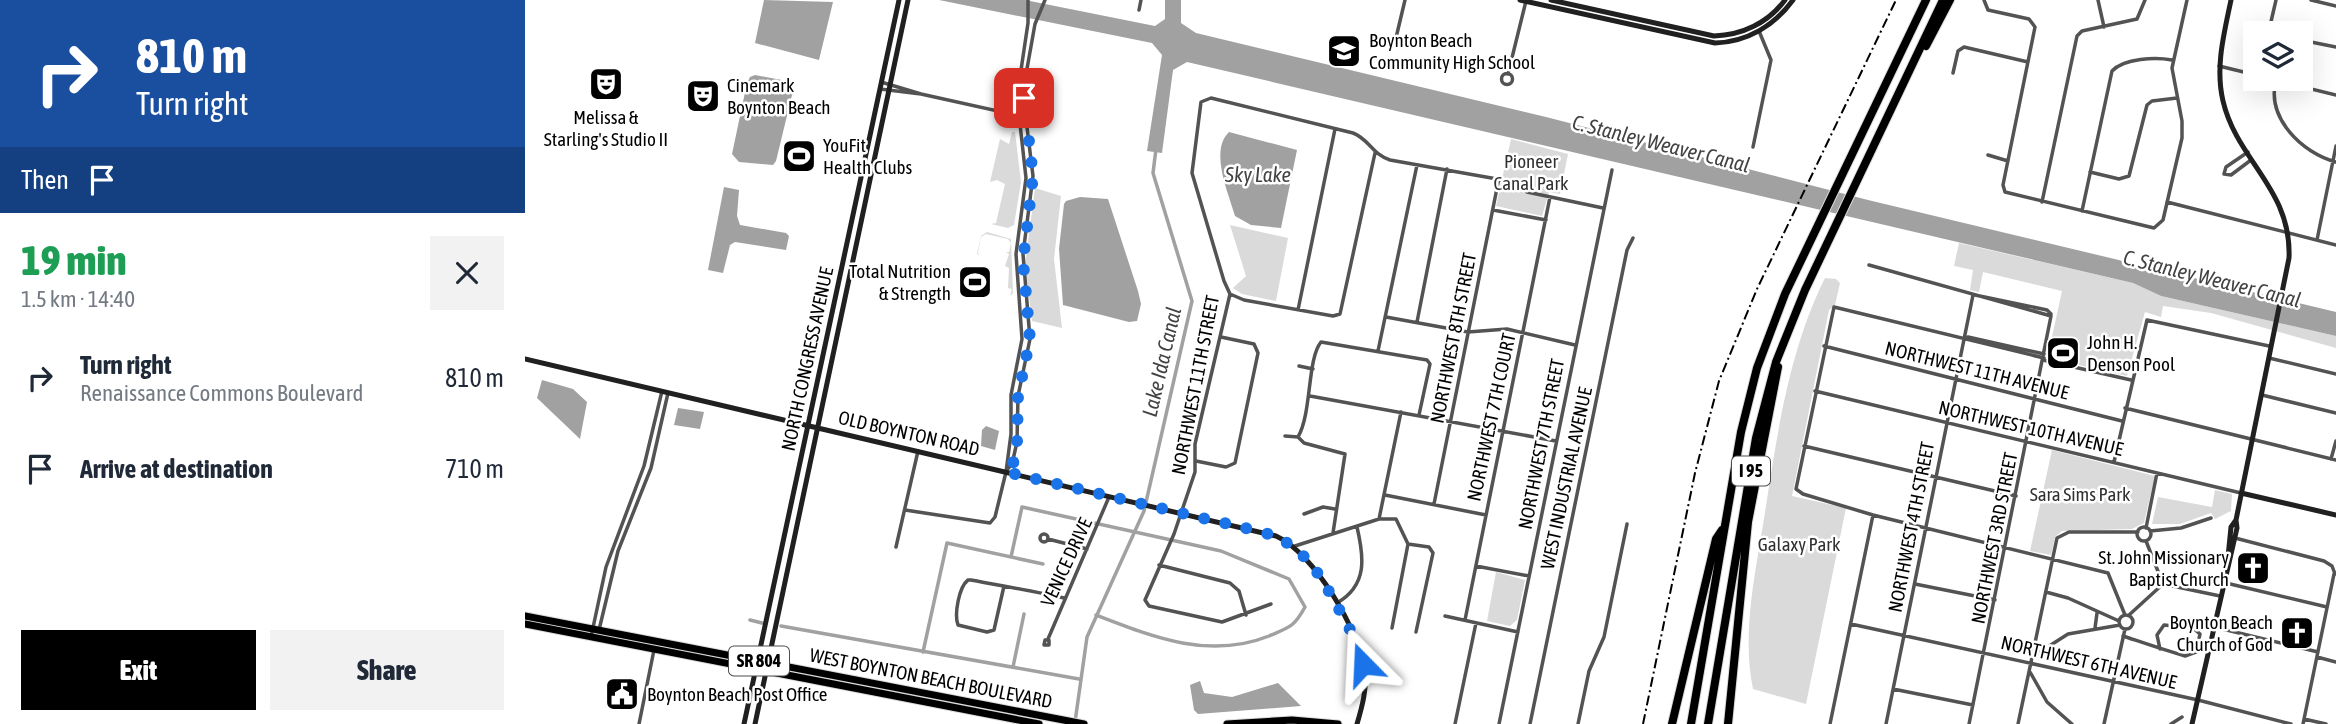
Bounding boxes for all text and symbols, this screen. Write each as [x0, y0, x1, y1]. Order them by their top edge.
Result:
map controls [2243, 21, 2313, 91]
button: layers [2243, 21, 2313, 91]
text: 810 m [136, 27, 247, 83]
icon: right [21, 28, 112, 119]
place label: Boynton Beach Community High School [1369, 29, 1535, 73]
school or university icon: Boynton Beach Community High School [1325, 32, 1363, 70]
theatre icon: Melissa & Starling's Studio II [587, 65, 625, 103]
pin [994, 68, 1054, 128]
place label: Cinemark Boynton Beach [727, 74, 831, 118]
theatre icon: Cinemark Boynton Beach [684, 77, 722, 115]
icon: arrive [1005, 79, 1043, 117]
text: Turn right [136, 85, 249, 122]
place label: Melissa & Starling's Studio II [544, 106, 668, 150]
water label: C. Stanley Weaver Canal [1570, 109, 1752, 177]
place label: YouFit Health Clubs [823, 134, 913, 178]
sports icon: YouFit Health Clubs [780, 137, 818, 175]
park label: Pioneer Canal Park [1494, 150, 1569, 194]
icon: arrive [83, 161, 121, 199]
water label: Sky Lake [1224, 162, 1291, 186]
text: Then [21, 165, 69, 195]
text: 19 min [21, 236, 127, 284]
button: close [430, 236, 504, 310]
water label: C. Stanley Weaver Canal [2121, 244, 2303, 312]
street label: NORTHWEST 8TH STREET [1426, 250, 1480, 425]
place label: Total Nutrition & Strength [849, 260, 951, 304]
sports icon: Total Nutrition & Strength [956, 263, 994, 301]
street label: NORTH CONGRESS AVENUE [777, 265, 837, 453]
text: 1.5 km · 14:40 [21, 286, 135, 312]
street label: NORTHWEST 11TH STREET [1167, 293, 1223, 477]
water label: Lake Ida Canal [1137, 305, 1185, 419]
street label: NORTHWEST 7TH COURT [1462, 330, 1520, 503]
place label: John H. Denson Pool [2087, 331, 2175, 375]
sports icon: John H. Denson Pool [2044, 334, 2082, 372]
street label: NORTHWEST 11TH AVENUE [1883, 337, 2071, 403]
text: Turn right [80, 350, 171, 380]
street label: NORTHWEST 7TH STREET [1514, 356, 1568, 531]
icon: right [21, 359, 59, 397]
text: 810 m [445, 363, 504, 393]
text: Renaissance Commons Boulevard [80, 380, 363, 406]
street label: WEST INDUSTRIAL AVENUE [1536, 385, 1596, 571]
street label: NORTHWEST 10TH AVENUE [1937, 396, 2125, 460]
street label: OLD BOYNTON ROAD [836, 406, 982, 460]
street label: NORTHWEST 4TH STREET [1884, 439, 1938, 614]
icon: arrive [21, 450, 59, 488]
street label: NORTHWEST 3RD STREET [1967, 450, 2022, 626]
text: Arrive at destination [80, 454, 273, 484]
text: 710 m [445, 454, 504, 484]
road number: I 95 [1732, 457, 1770, 486]
park label: Sara Sims Park [2030, 483, 2131, 505]
street label: VENICE DRIVE [1036, 514, 1096, 610]
park label: Galaxy Park [1758, 533, 1841, 555]
place label: St. John Missionary Baptist Church [2098, 546, 2229, 590]
church icon: St. John Missionary Baptist Church [2234, 549, 2272, 587]
place label: Boynton Beach Church of God [2169, 611, 2273, 655]
church icon: Boynton Beach Church of God [2278, 614, 2316, 652]
position arrow [1326, 627, 1400, 701]
button: Exit [21, 630, 256, 710]
button: Share [270, 630, 504, 710]
street label: NORTHWEST 6TH AVENUE [1999, 631, 2179, 693]
street label: WEST BOYNTON BEACH BOULEVARD [808, 644, 1054, 712]
road number: SR 804 [729, 646, 789, 676]
public building icon: Boynton Beach Post Office [603, 675, 641, 713]
place label: Boynton Beach Post Office [647, 683, 827, 705]

